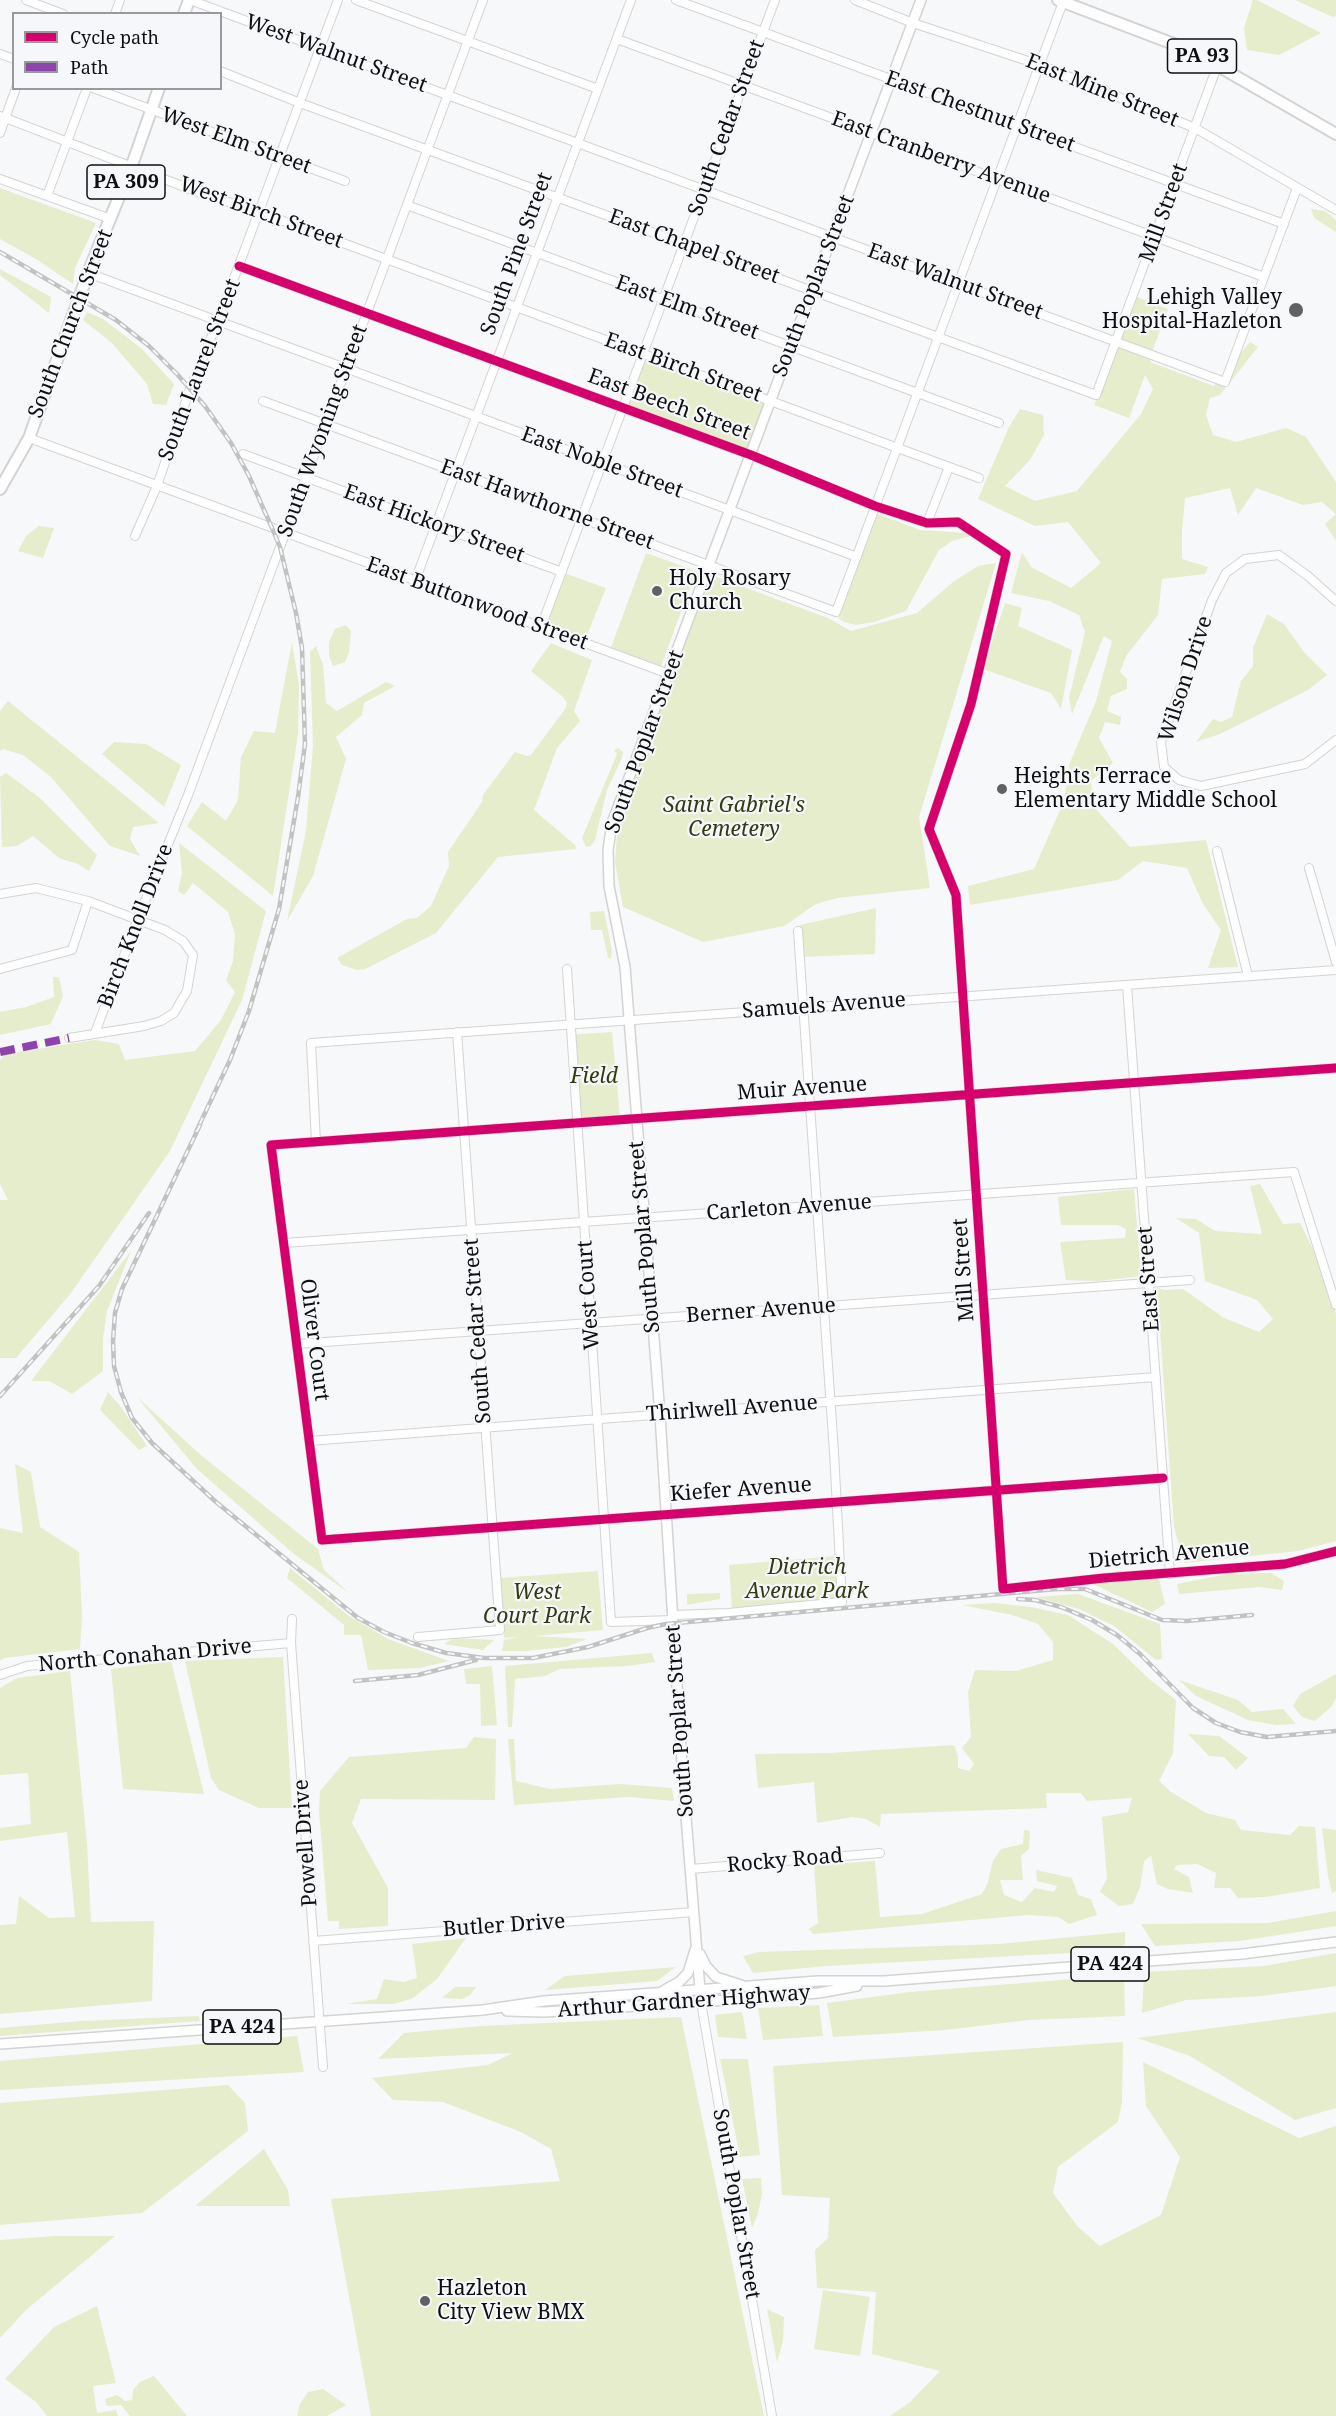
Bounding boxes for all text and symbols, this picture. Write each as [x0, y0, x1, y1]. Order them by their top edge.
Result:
street label: West Walnut Street [242, 9, 430, 99]
legend [12, 12, 222, 90]
text: Cycle path [70, 25, 159, 49]
street label: South Cedar Street [683, 36, 771, 220]
road number: PA 93 [1168, 39, 1236, 73]
street label: East Mine Street [1022, 49, 1182, 133]
text: Path [70, 55, 109, 79]
street label: East Chestnut Street [882, 66, 1078, 158]
street label: West Elm Street [158, 102, 314, 180]
street label: East Cranberry Avenue [828, 107, 1054, 209]
street label: Mill Street [1134, 160, 1194, 266]
road number: PA 309 [87, 165, 165, 199]
street label: South Pine Street [476, 169, 558, 339]
street label: West Birch Street [176, 172, 346, 254]
street label: South Poplar Street [768, 191, 860, 381]
street label: East Chapel Street [605, 204, 783, 290]
street label: South Church Street [23, 226, 119, 422]
street label: East Walnut Street [864, 239, 1046, 325]
street label: East Elm Street [612, 270, 762, 346]
street label: South Laurel Street [154, 275, 246, 465]
place label: Lehigh Valley Hospital-Hazleton [1102, 285, 1282, 335]
marker: Lehigh Valley Hospital-Hazleton [1287, 301, 1305, 319]
street label: South Wyoming Street [273, 321, 373, 541]
street label: East Birch Street [601, 328, 765, 408]
street label: East Beech Street [584, 364, 754, 446]
street label: East Noble Street [518, 422, 686, 504]
street label: East Hawthorne Street [437, 455, 657, 555]
street label: East Hickory Street [340, 480, 528, 568]
street label: East Buttonwood Street [363, 552, 591, 656]
place label: Holy Rosary Church [669, 566, 791, 616]
marker: Holy Rosary Church [650, 584, 664, 598]
street label: Wilson Drive [1154, 613, 1218, 745]
street label: South Poplar Street [600, 647, 690, 837]
place label: Heights Terrace Elementary Middle School [1014, 764, 1277, 814]
marker: Heights Terrace Elementary Middle School [995, 782, 1009, 796]
park label: Saint Gabriel's Cemetery [663, 793, 805, 843]
street label: Birch Knoll Drive [93, 840, 179, 1012]
street label: Samuels Avenue [741, 988, 907, 1024]
park label: Field [570, 1064, 618, 1090]
street label: Muir Avenue [736, 1072, 868, 1106]
street label: South Poplar Street [624, 1140, 666, 1334]
street label: Carleton Avenue [705, 1190, 873, 1226]
street label: Mill Street [948, 1218, 980, 1322]
street label: East Street [1133, 1225, 1165, 1333]
street label: South Cedar Street [459, 1237, 497, 1425]
street label: West Court [573, 1239, 605, 1351]
street label: Oliver Court [294, 1277, 334, 1403]
street label: Berner Avenue [685, 1293, 837, 1329]
street label: Thirlwell Avenue [645, 1390, 819, 1428]
street label: Kiefer Avenue [669, 1472, 813, 1508]
street label: Dietrich Avenue [1088, 1535, 1250, 1575]
park label: Dietrich Avenue Park [745, 1555, 869, 1605]
park label: West Court Park [483, 1580, 591, 1630]
street label: South Poplar Street [661, 1624, 699, 1818]
street label: North Conahan Drive [37, 1634, 253, 1678]
street label: Powell Drive [289, 1778, 323, 1908]
street label: Rocky Road [726, 1843, 844, 1879]
street label: Butler Drive [442, 1909, 566, 1943]
road number: PA 424 [1071, 1947, 1149, 1981]
street label: Arthur Gardner Highway [557, 1981, 811, 2023]
road number: PA 424 [203, 2010, 281, 2044]
street label: South Poplar Street [707, 2107, 765, 2301]
place label: Hazleton City View BMX [437, 2276, 584, 2326]
marker: Hazleton City View BMX [418, 2294, 432, 2308]

